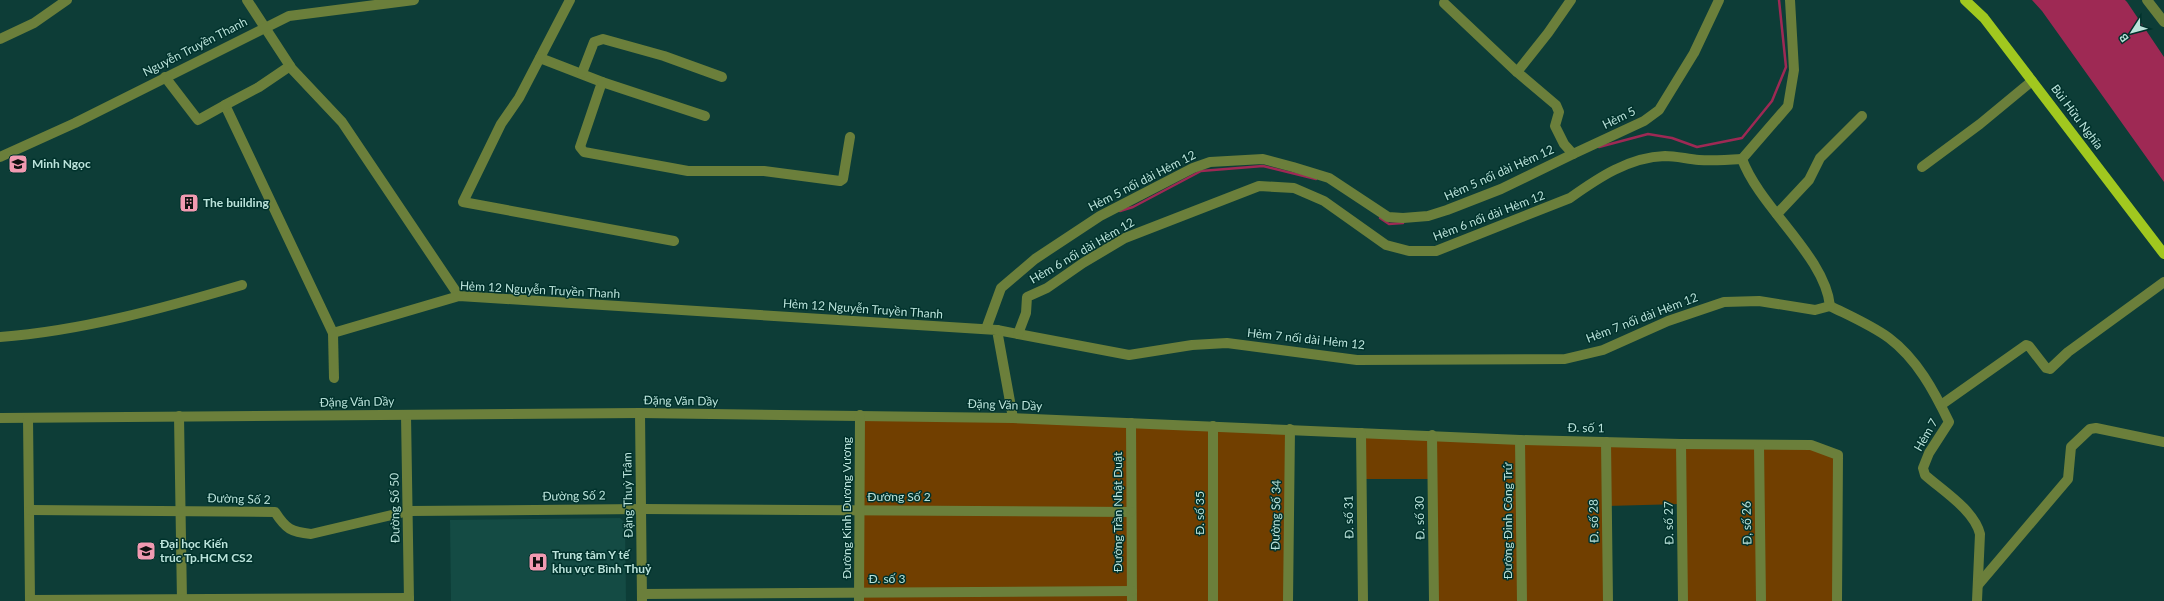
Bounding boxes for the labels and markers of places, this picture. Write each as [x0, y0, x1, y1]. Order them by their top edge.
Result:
school or university icon: Minh Ngọc [7, 153, 29, 175]
place label: Minh Ngọc [32, 156, 91, 171]
building icon: The building [178, 192, 200, 214]
place label: The building [203, 195, 269, 210]
place label: Đại học Kiến trúc Tp.HCM CS2 [160, 536, 253, 565]
school or university icon: Đại học Kiến trúc Tp.HCM CS2 [135, 540, 157, 562]
place label: Trung tâm Y tế khu vực Bình Thuỷ [552, 547, 652, 576]
hospital icon: Trung tâm Y tế khu vực Bình Thuỷ [527, 551, 549, 573]

